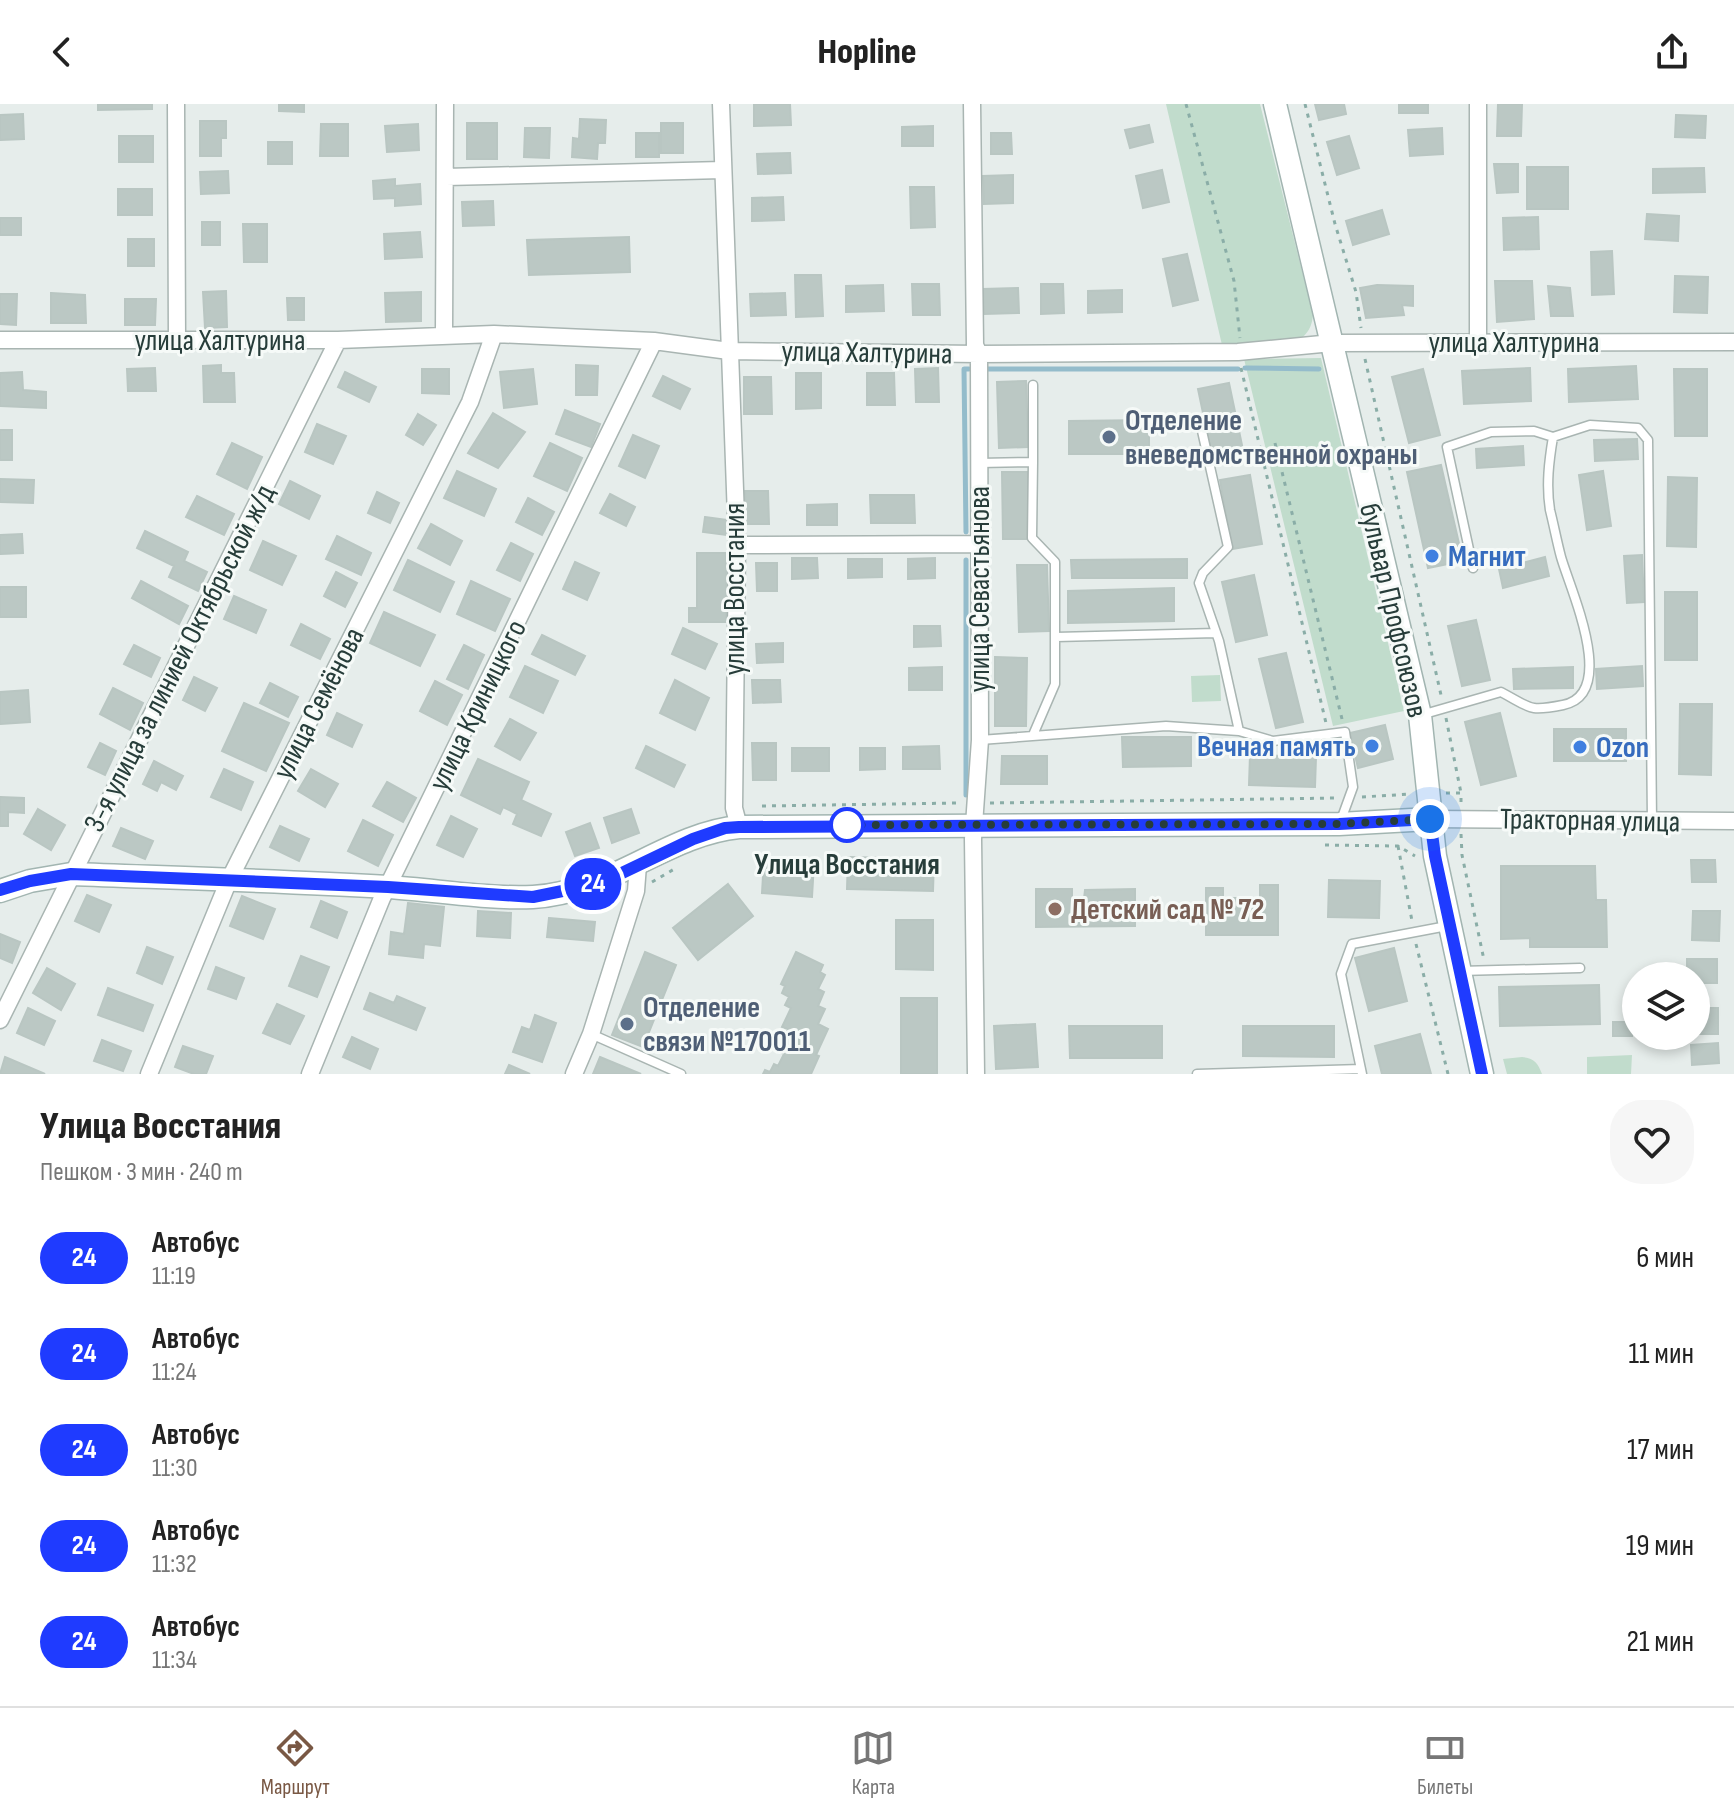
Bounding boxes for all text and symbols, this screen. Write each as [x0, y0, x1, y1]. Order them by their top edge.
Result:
icon: back [40, 30, 84, 74]
icon: share [1650, 30, 1694, 74]
text: Hopline [817, 31, 917, 74]
street label: улица Халтурина [134, 323, 306, 359]
street label: улица Халтурина [1428, 325, 1600, 361]
street label: улица Халтурина [781, 334, 953, 372]
place label: Отделение вневедомственной охраны [1125, 403, 1418, 473]
marker: Отделение вневедомственной охраны [1100, 428, 1118, 446]
street label: 3-я улица за линией Октябрьской ж/д [77, 478, 283, 838]
street label: улица Севастьянова [962, 486, 998, 692]
street label: бульвар Профсоюзов [1351, 500, 1435, 721]
street label: улица Восстания [717, 503, 753, 675]
place label: Магнит [1448, 539, 1526, 575]
marker: Магнит [1423, 547, 1441, 565]
street label: улица Криницкого [421, 614, 535, 797]
street label: улица Семёнова [265, 622, 372, 785]
place label: Вечная память [1197, 729, 1356, 765]
place label: Ozon [1596, 730, 1649, 766]
marker: Вечная память [1363, 737, 1381, 755]
marker: Ozon [1571, 738, 1589, 756]
your location [1410, 799, 1450, 839]
street label: Тракторная улица [1500, 801, 1680, 841]
marker: Улица Восстания [830, 808, 864, 842]
place label: Улица Восстания [754, 847, 940, 883]
line badge: 24 [557, 858, 629, 910]
text: 24 [580, 867, 606, 900]
place label: Детский сад № 72 [1071, 892, 1264, 928]
marker: Детский сад № 72 [1046, 900, 1064, 918]
map controls [1622, 962, 1710, 1050]
button: layers [1622, 962, 1710, 1050]
place label: Отделение связи №170011 [643, 990, 811, 1060]
marker: Отделение связи №170011 [618, 1015, 636, 1033]
button: heart [1610, 1100, 1694, 1184]
text: Улица Восстания [40, 1104, 281, 1149]
text: Пешком · 3 мин · 240 m [40, 1157, 243, 1188]
text: Автобус [152, 1225, 240, 1261]
text: 6 мин [1636, 1240, 1694, 1276]
text: 24 [71, 1241, 97, 1274]
text: 11:19 [152, 1261, 196, 1292]
text: Автобус [152, 1321, 240, 1357]
text: 11 мин [1629, 1336, 1694, 1372]
text: 24 [71, 1337, 97, 1370]
text: 11:24 [152, 1357, 197, 1388]
text: Автобус [152, 1417, 240, 1453]
text: 17 мин [1627, 1432, 1694, 1468]
text: 24 [71, 1433, 97, 1466]
text: 11:30 [152, 1453, 198, 1484]
text: Автобус [152, 1513, 240, 1549]
text: 19 мин [1626, 1528, 1694, 1564]
text: 24 [71, 1529, 97, 1562]
text: 11:32 [152, 1549, 197, 1580]
text: Автобус [152, 1609, 240, 1645]
text: 21 мин [1627, 1624, 1694, 1660]
text: 24 [71, 1625, 97, 1658]
text: 11:34 [152, 1645, 197, 1676]
tab: Маршрут [261, 1726, 330, 1801]
tab: Карта [851, 1726, 895, 1801]
tab: Билеты [1417, 1726, 1473, 1801]

